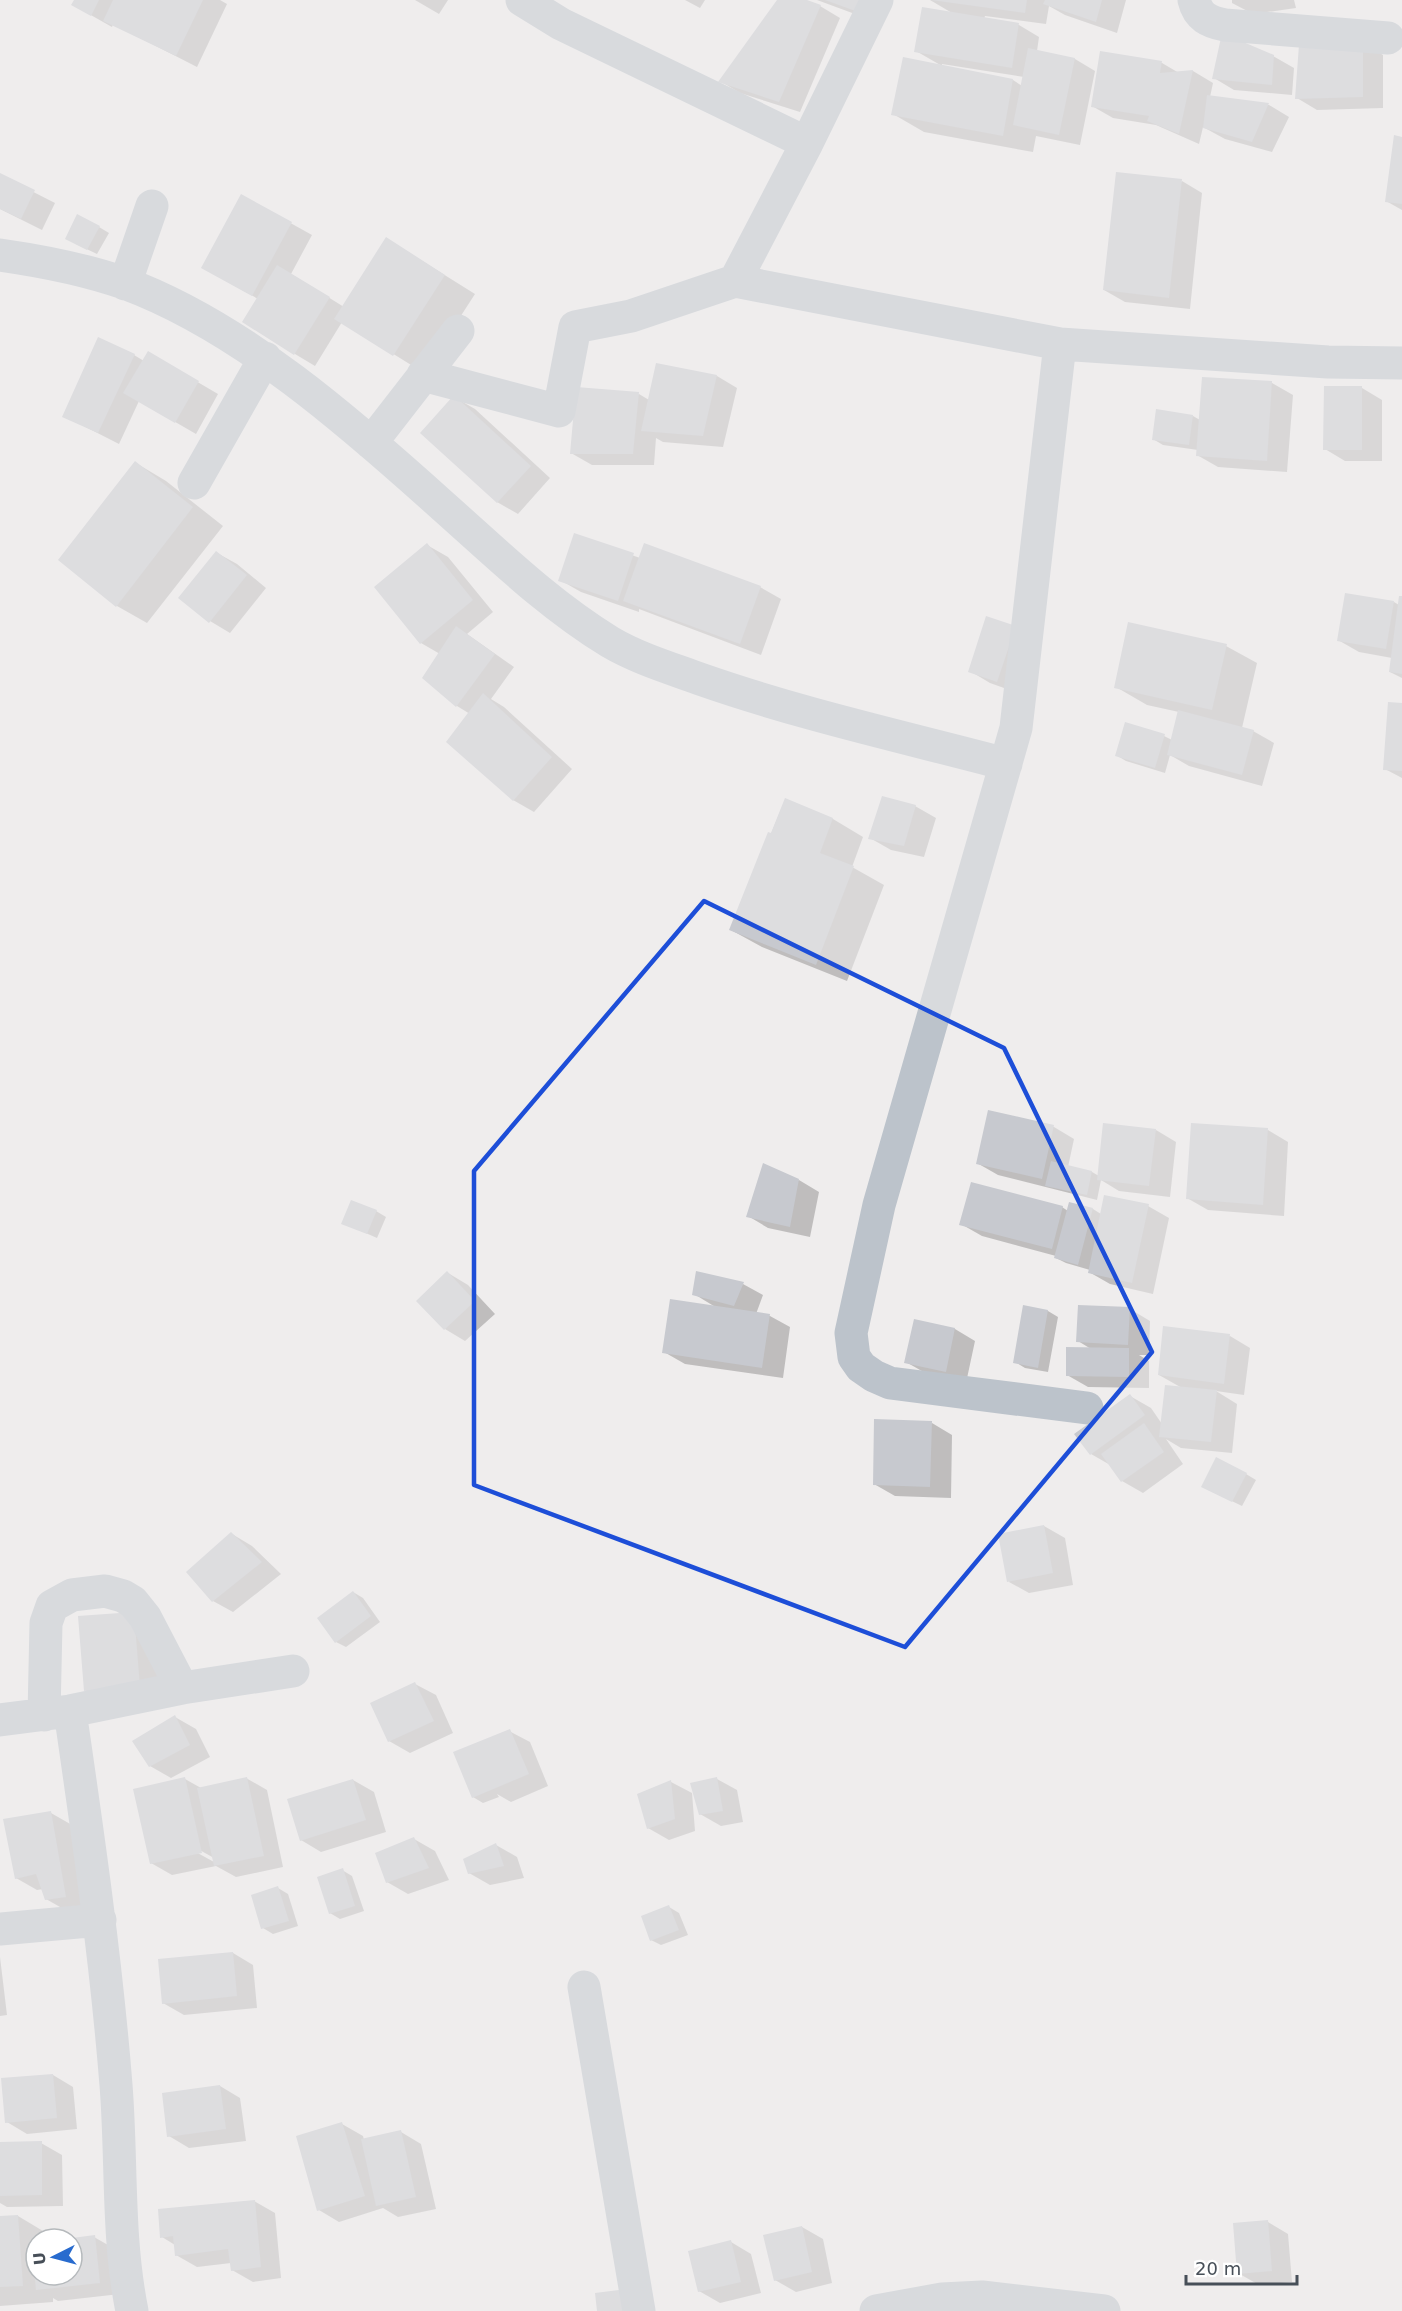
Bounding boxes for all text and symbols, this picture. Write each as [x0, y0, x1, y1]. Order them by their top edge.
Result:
north arrow [24, 2227, 84, 2287]
scale bar [1186, 2248, 1297, 2286]
text: U [29, 2251, 50, 2266]
text: 20 m [1195, 2258, 1241, 2279]

